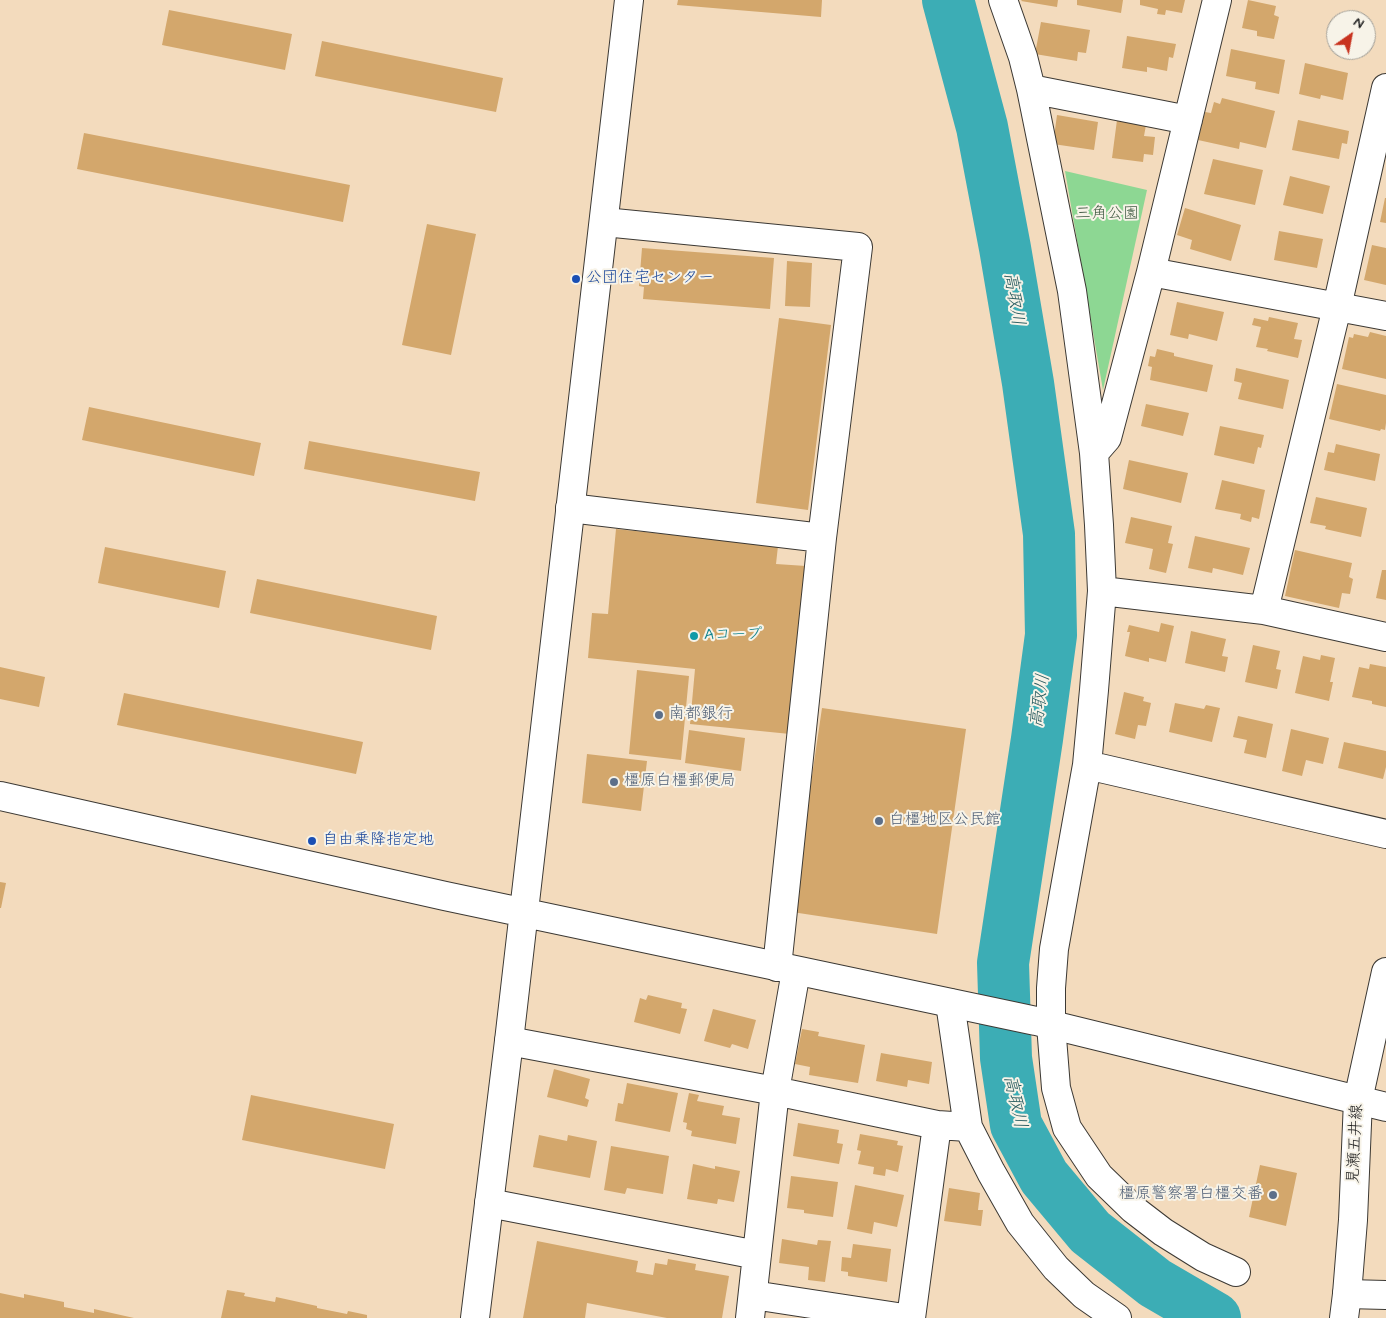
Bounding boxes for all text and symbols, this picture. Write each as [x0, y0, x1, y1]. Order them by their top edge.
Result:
north arrow [1326, 10, 1376, 60]
text: N [1350, 13, 1367, 33]
park label: 三角公園 [1075, 205, 1139, 225]
place label: 公団住宅センター [586, 269, 714, 289]
water label: 高取川 [998, 271, 1028, 327]
marker: 公団住宅センター [570, 273, 582, 285]
place label: Aコープ [704, 626, 762, 646]
marker: Aコープ [688, 630, 700, 642]
water label: 高取川 [1027, 673, 1055, 729]
place label: 南都銀行 [669, 705, 733, 725]
marker: 南都銀行 [653, 709, 665, 721]
place label: 橿原白橿郵便局 [624, 772, 736, 792]
marker: 橿原白橿郵便局 [608, 776, 620, 788]
place label: 白橿地区公民館 [889, 811, 1001, 831]
marker: 白橿地区公民館 [873, 815, 885, 827]
place label: 自由乗降指定地 [322, 831, 434, 851]
marker: 自由乗降指定地 [306, 835, 318, 847]
water label: 高取川 [998, 1073, 1030, 1131]
street label: 見瀬五井線 [1344, 1104, 1368, 1184]
place label: 橿原警察署白橿交番 [1119, 1185, 1263, 1205]
marker: 橿原警察署白橿交番 [1267, 1189, 1279, 1201]

